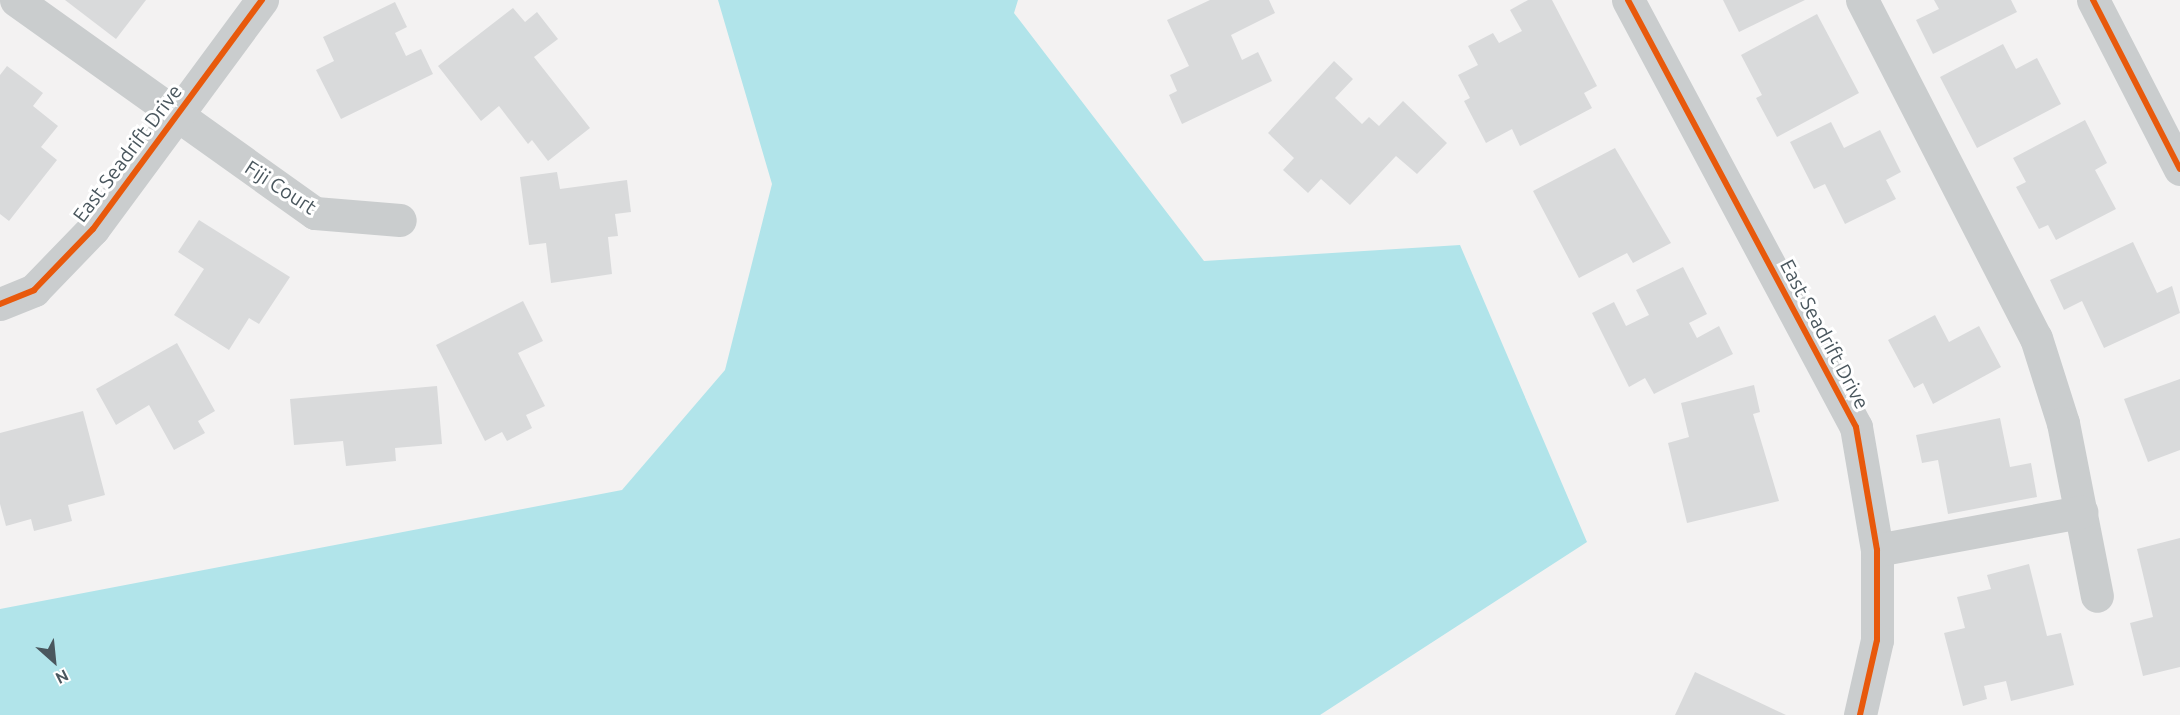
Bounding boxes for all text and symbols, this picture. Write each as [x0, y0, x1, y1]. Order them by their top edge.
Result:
street label: East Seadrift Drive [68, 80, 186, 226]
street label: Fiji Court [241, 155, 321, 219]
street label: East Seadrift Drive [1775, 255, 1875, 413]
north arrow [24, 631, 84, 691]
text: N [53, 666, 72, 688]

